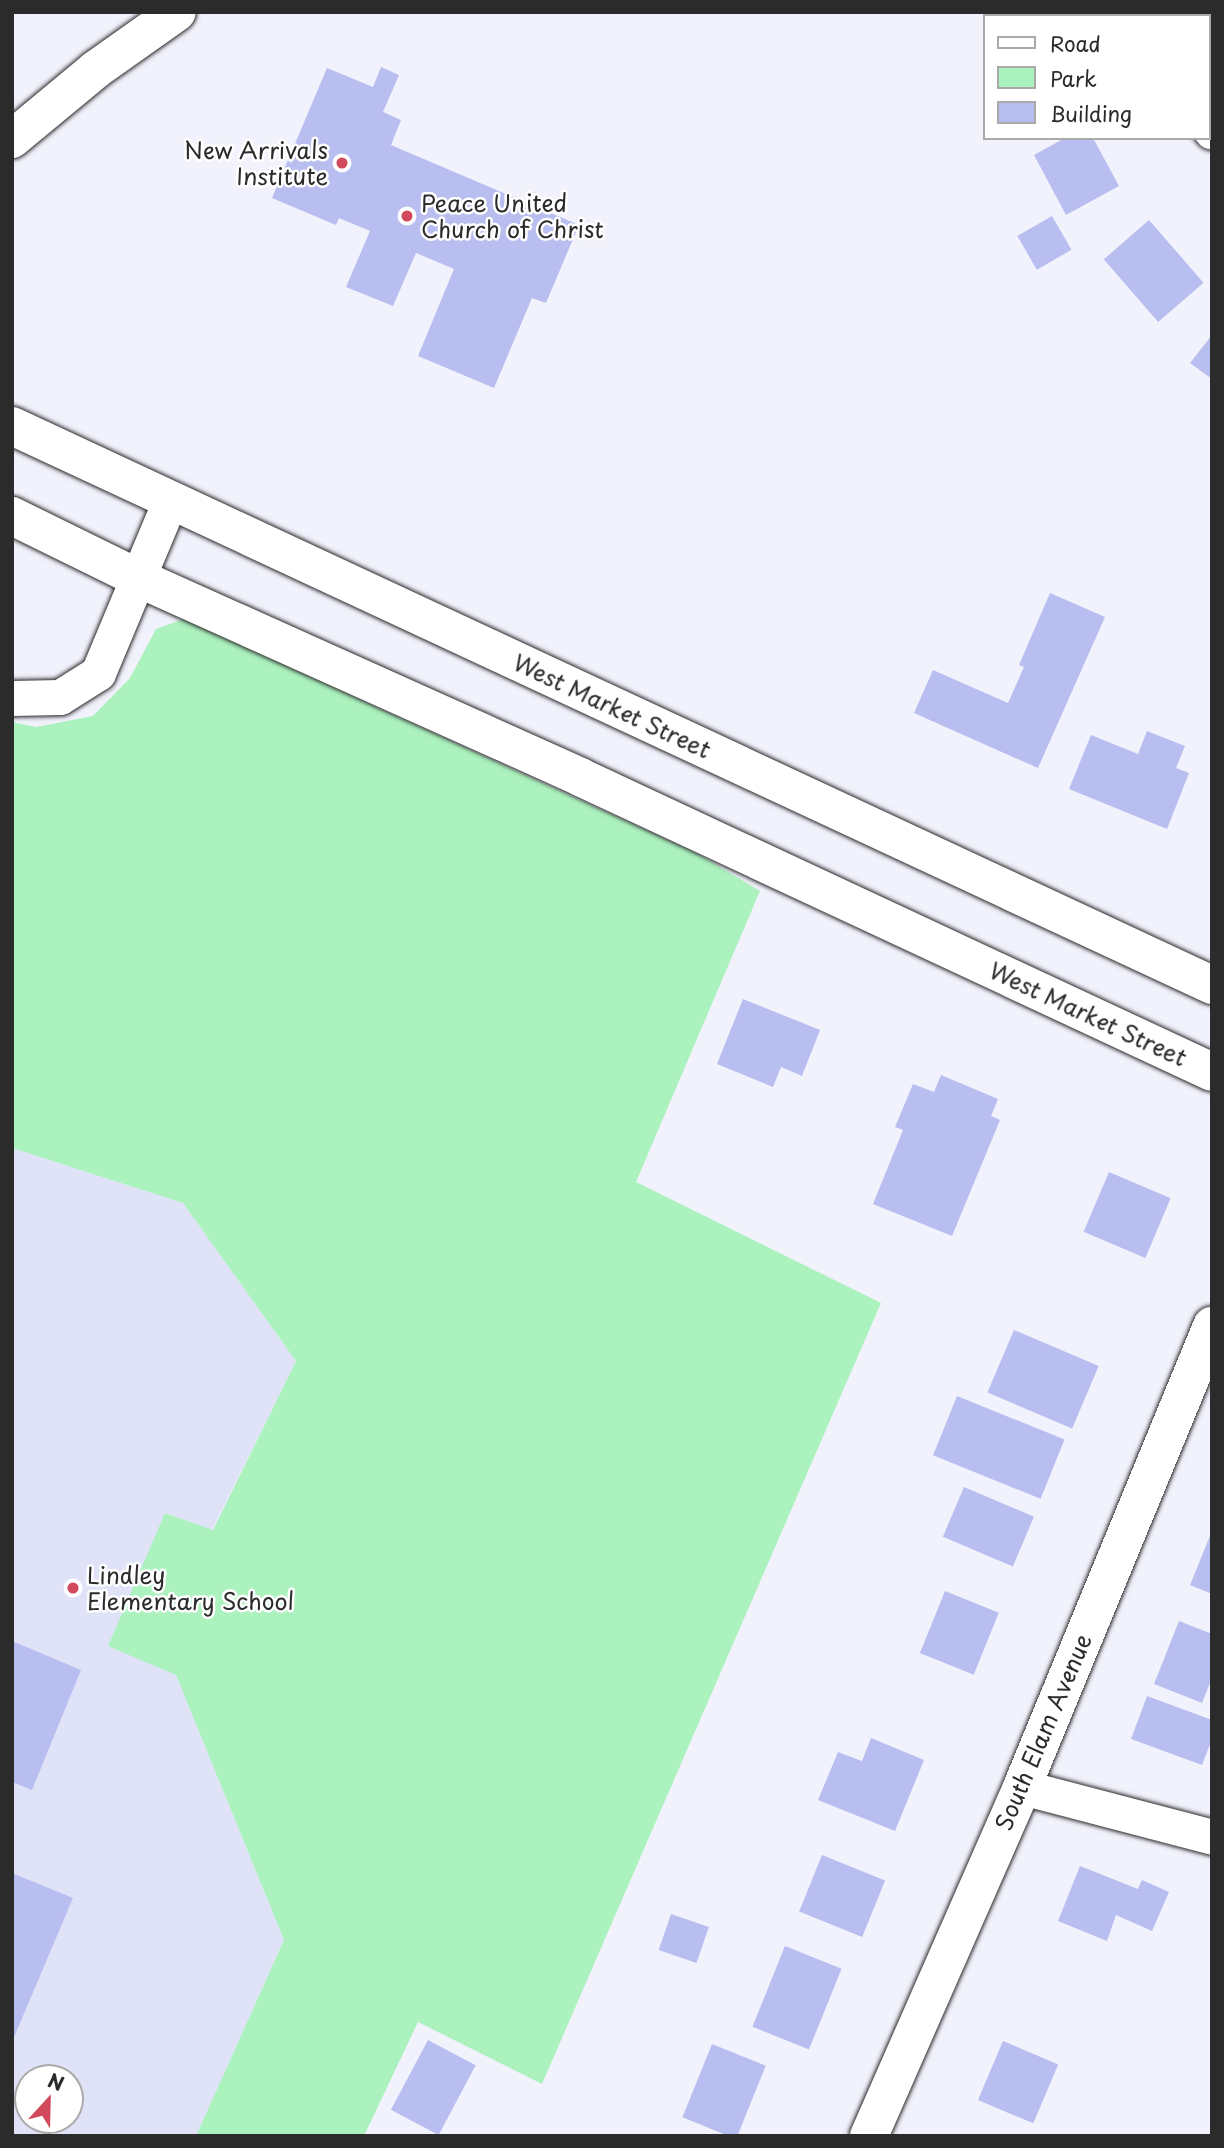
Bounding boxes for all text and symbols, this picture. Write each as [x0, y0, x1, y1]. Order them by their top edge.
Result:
legend [982, 14, 1210, 140]
text: Road [1050, 27, 1101, 59]
text: Park [1050, 62, 1097, 94]
text: Building [1050, 97, 1132, 129]
place label: New Arrivals Institute [183, 136, 328, 190]
marker: New Arrivals Institute [334, 155, 350, 171]
place label: Peace United Church of Christ [421, 189, 604, 243]
marker: Peace United Church of Christ [399, 208, 415, 224]
street label: West Market Street [507, 647, 717, 765]
street label: West Market Street [983, 955, 1193, 1073]
place label: Lindley Elementary School [87, 1561, 294, 1615]
marker: Lindley Elementary School [65, 1580, 81, 1596]
street label: South Elam Avenue [989, 1629, 1097, 1835]
north arrow [14, 2064, 84, 2134]
text: N [44, 2066, 68, 2097]

